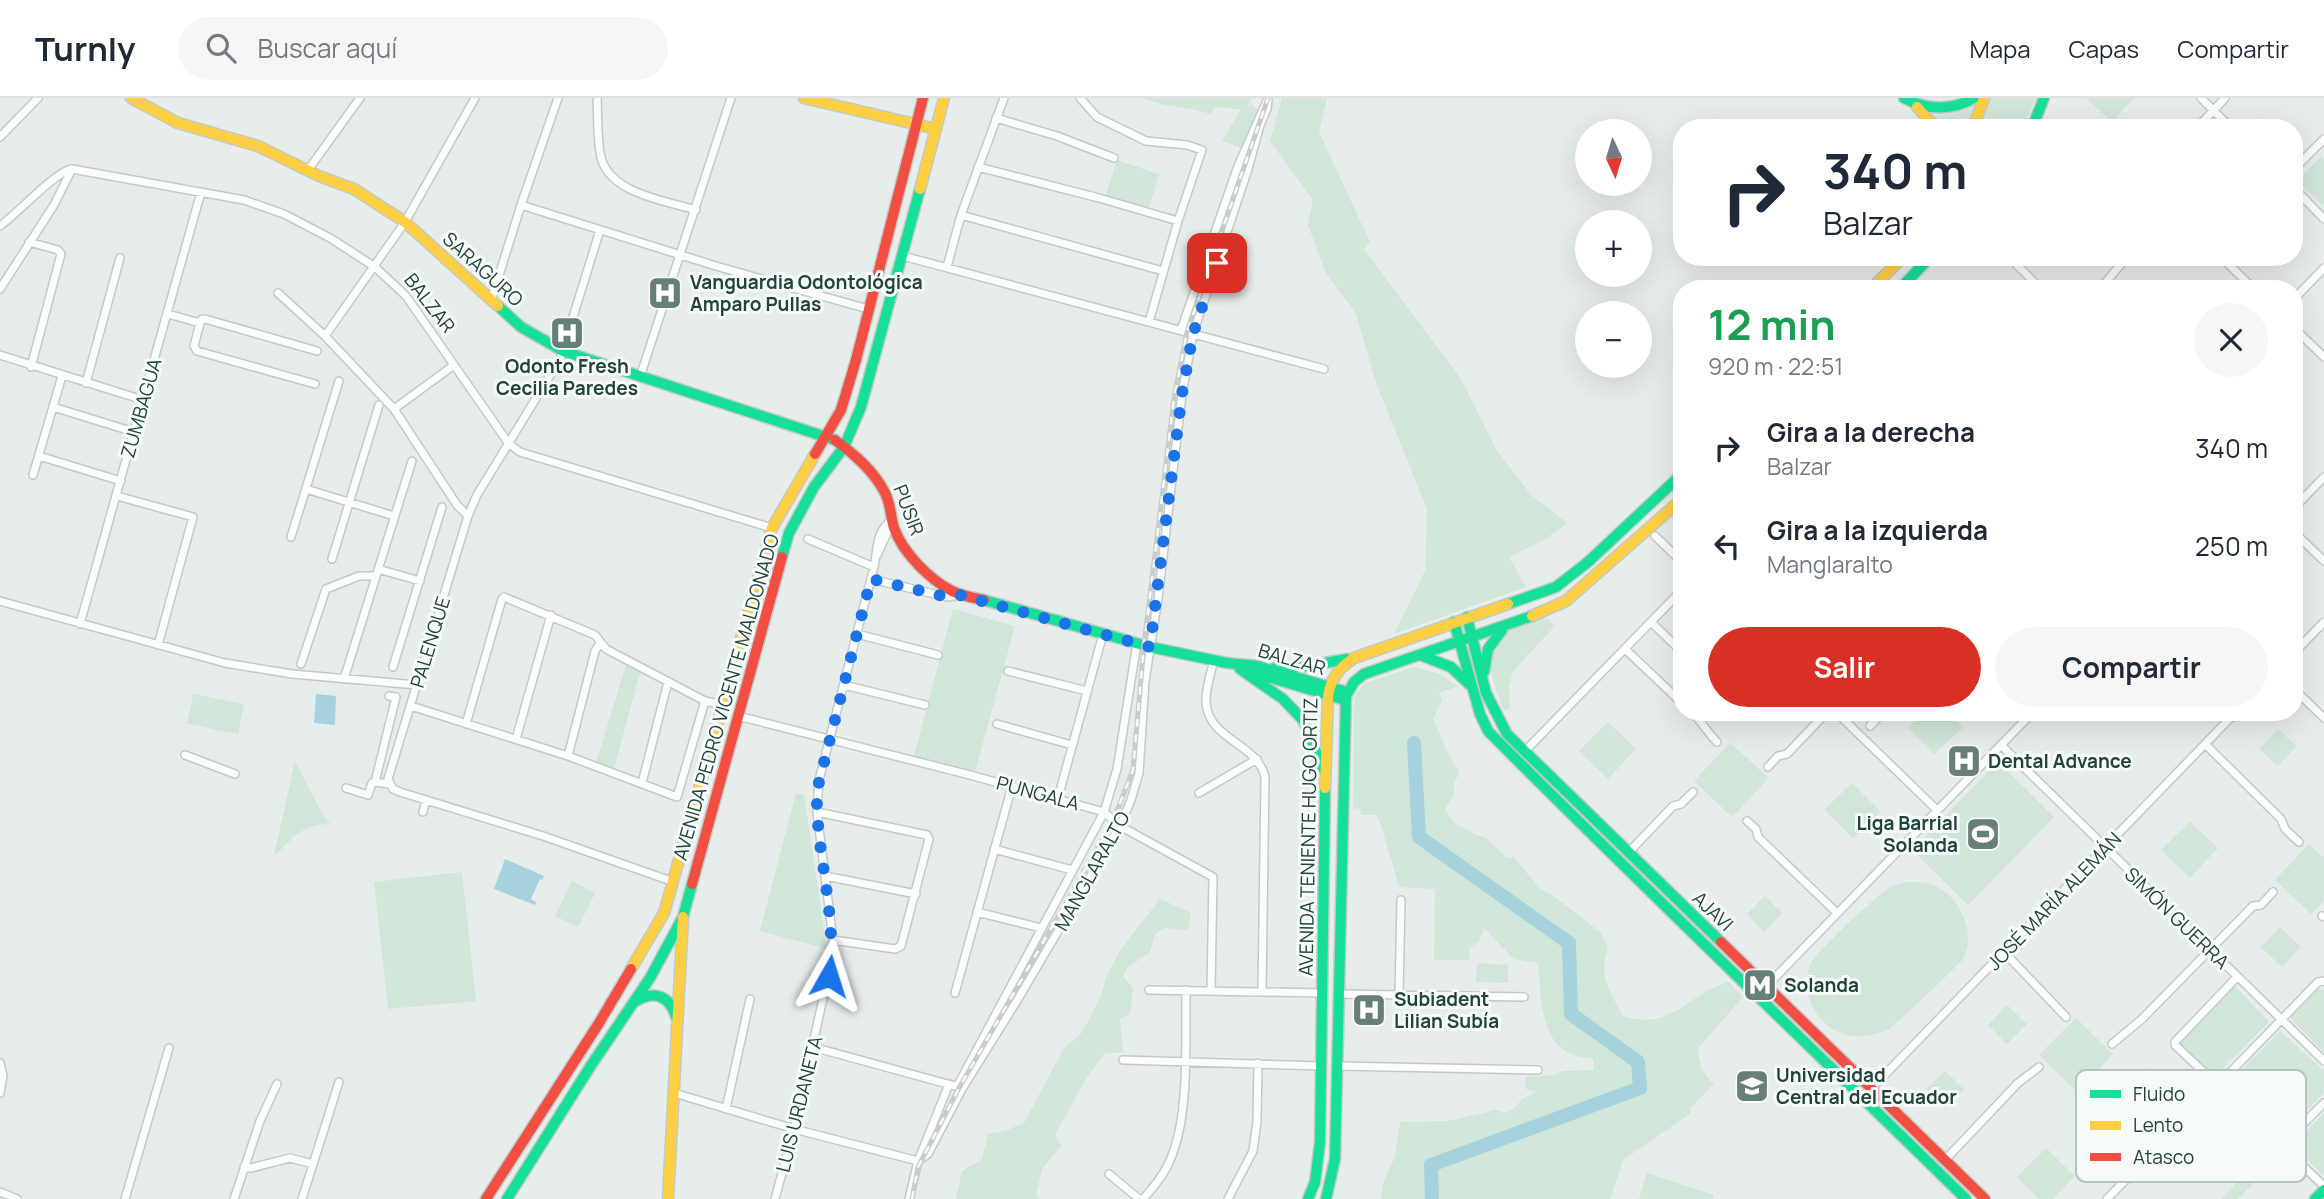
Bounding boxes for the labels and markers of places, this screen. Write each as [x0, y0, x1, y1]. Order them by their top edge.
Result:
pin [1187, 233, 1247, 293]
place label: Vanguardia Odontológica Amparo Pullas [690, 269, 923, 317]
hospital icon: Vanguardia Odontológica Amparo Pullas [646, 274, 684, 312]
hospital icon: Odonto Fresh Cecilia Paredes [548, 314, 586, 352]
place label: Odonto Fresh Cecilia Paredes [496, 353, 638, 401]
hospital icon: Dental Advance [1945, 742, 1983, 780]
place label: Dental Advance [1988, 748, 2132, 774]
place label: Liga Barrial Solanda [1856, 810, 1958, 858]
sports icon: Liga Barrial Solanda [1964, 815, 2002, 853]
metro station icon: Solanda [1741, 966, 1779, 1004]
place label: Solanda [1784, 972, 1859, 998]
place label: Subiadent Lilian Subía [1394, 986, 1499, 1034]
hospital icon: Subiadent Lilian Subía [1350, 991, 1388, 1029]
place label: Universidad Central del Ecuador [1776, 1062, 1957, 1110]
school or university icon: Universidad Central del Ecuador [1733, 1067, 1771, 1105]

